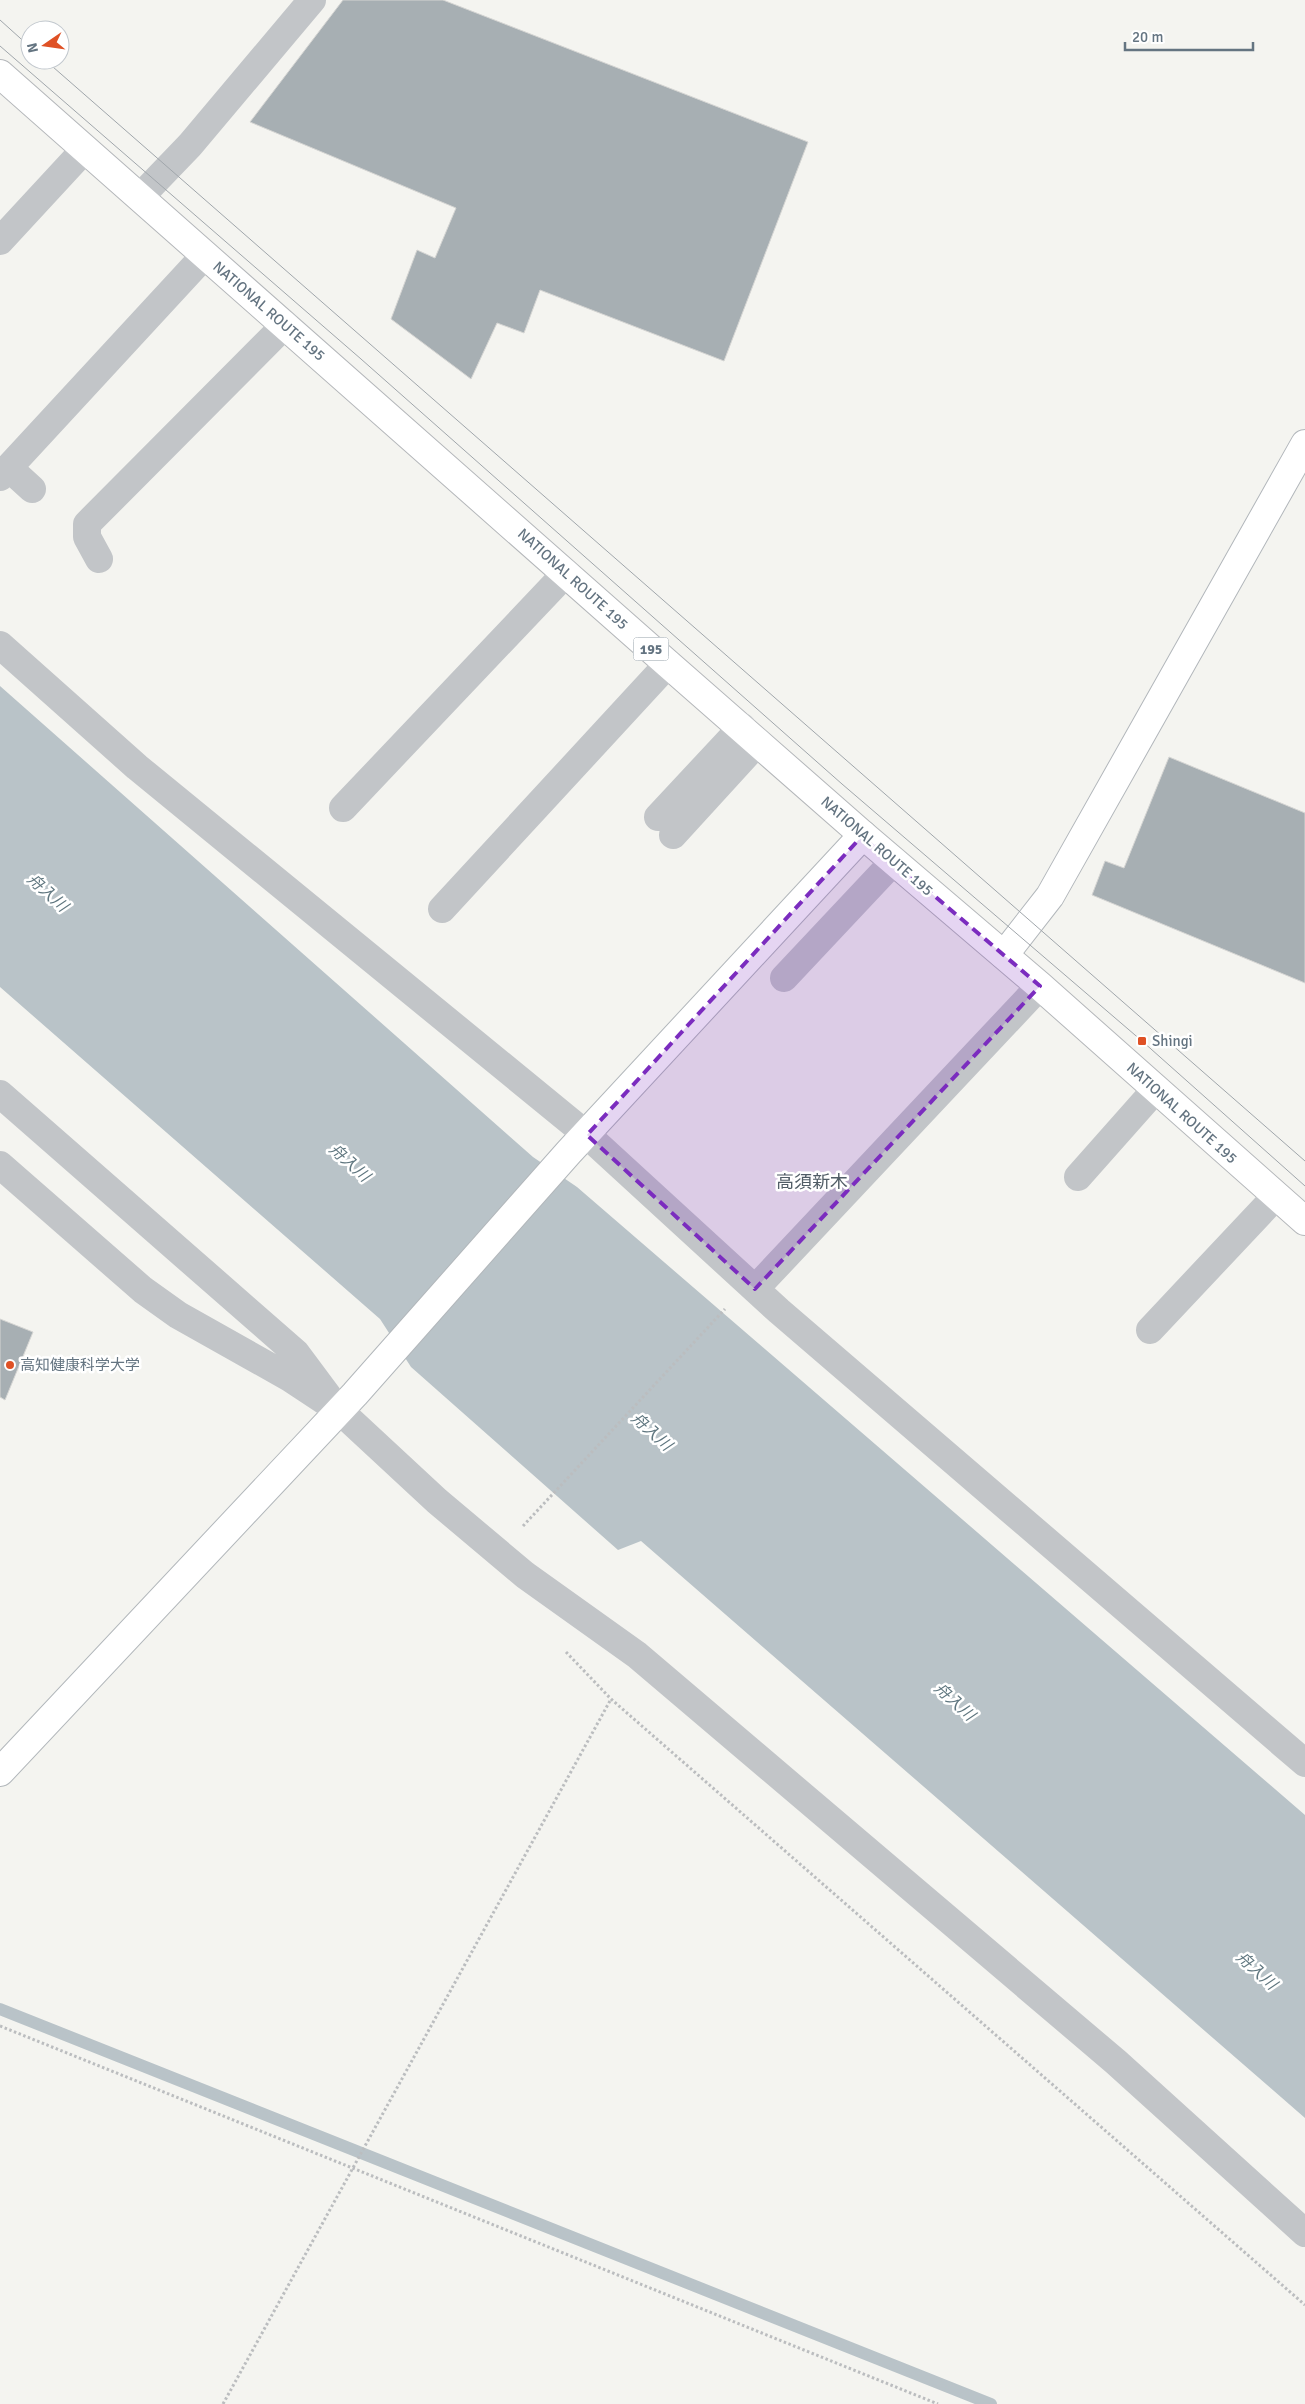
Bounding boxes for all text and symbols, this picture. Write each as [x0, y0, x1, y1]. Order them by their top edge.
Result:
north arrow [20, 20, 70, 70]
scale bar [1125, 20, 1252, 52]
text: 20 m [1132, 28, 1163, 46]
text: N [23, 41, 42, 54]
street label: NATIONAL ROUTE 195 [209, 257, 329, 365]
street label: NATIONAL ROUTE 195 [514, 525, 632, 633]
road number: 195 [634, 638, 668, 661]
street label: NATIONAL ROUTE 195 [817, 792, 937, 900]
water label: 舟入川 [23, 869, 73, 918]
place label: Shingi [1152, 1032, 1193, 1050]
marker: Shingi [1136, 1035, 1148, 1047]
street label: NATIONAL ROUTE 195 [1123, 1059, 1241, 1167]
water label: 舟入川 [325, 1139, 375, 1188]
district label: 高須新木 [776, 1171, 848, 1193]
place label: 高知健康科学大学 [20, 1356, 140, 1374]
marker: 高知健康科学大学 [4, 1359, 16, 1371]
water label: 舟入川 [627, 1408, 677, 1457]
water label: 舟入川 [930, 1678, 980, 1727]
water label: 舟入川 [1232, 1947, 1282, 1996]

